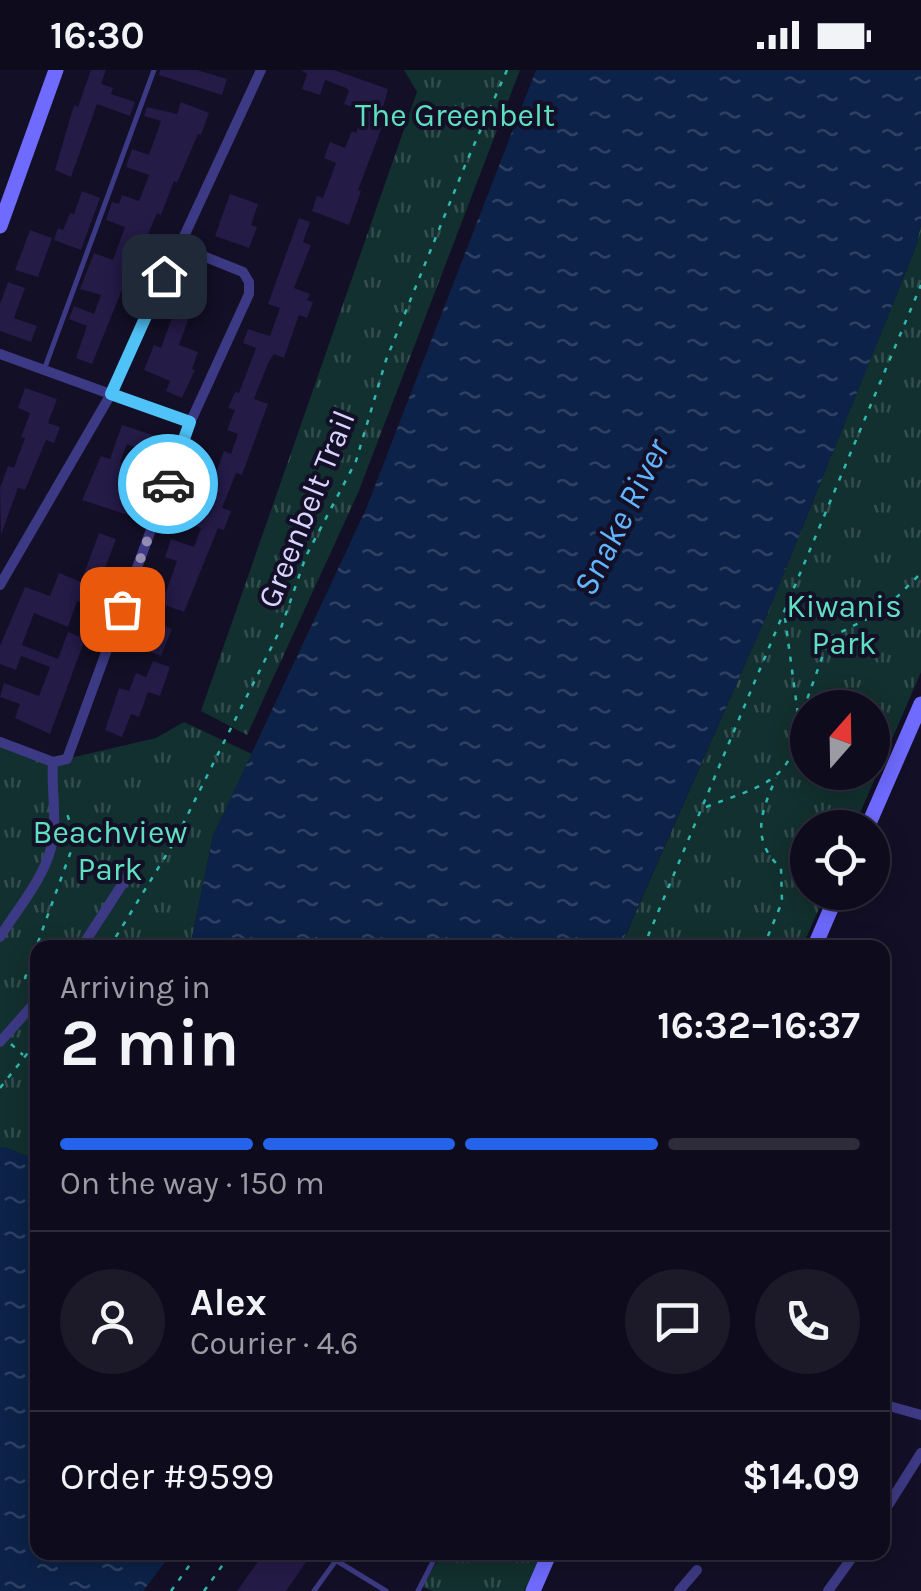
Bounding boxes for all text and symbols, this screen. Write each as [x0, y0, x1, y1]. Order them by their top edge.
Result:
text: 16:30 [50, 13, 145, 58]
park label: The Greenbelt [355, 97, 555, 134]
pin [122, 234, 207, 319]
icon: home [137, 249, 192, 304]
street label: Greenbelt Trail [250, 405, 363, 613]
water label: Snake River [565, 431, 679, 602]
courier [118, 434, 218, 534]
icon: car [141, 457, 196, 512]
pin [80, 567, 165, 652]
icon: bag [95, 582, 150, 637]
park label: Kiwanis Park [786, 588, 902, 662]
north arrow [790, 690, 890, 790]
map controls [790, 690, 890, 910]
button: locate [790, 810, 890, 910]
park label: Beachview Park [33, 814, 188, 888]
text: Arriving in [60, 969, 211, 1006]
text: 16:32–16:37 [657, 1003, 860, 1048]
text: 2 min [60, 1005, 239, 1081]
text: On the way · 150 m [60, 1165, 325, 1202]
button: person [60, 1269, 165, 1374]
button: chat [625, 1269, 730, 1374]
button: phone [755, 1269, 860, 1374]
text: Alex [190, 1280, 267, 1325]
text: Courier · 4.6 [190, 1325, 358, 1362]
text: Order #9599 [60, 1454, 274, 1499]
text: $14.09 [742, 1454, 860, 1499]

